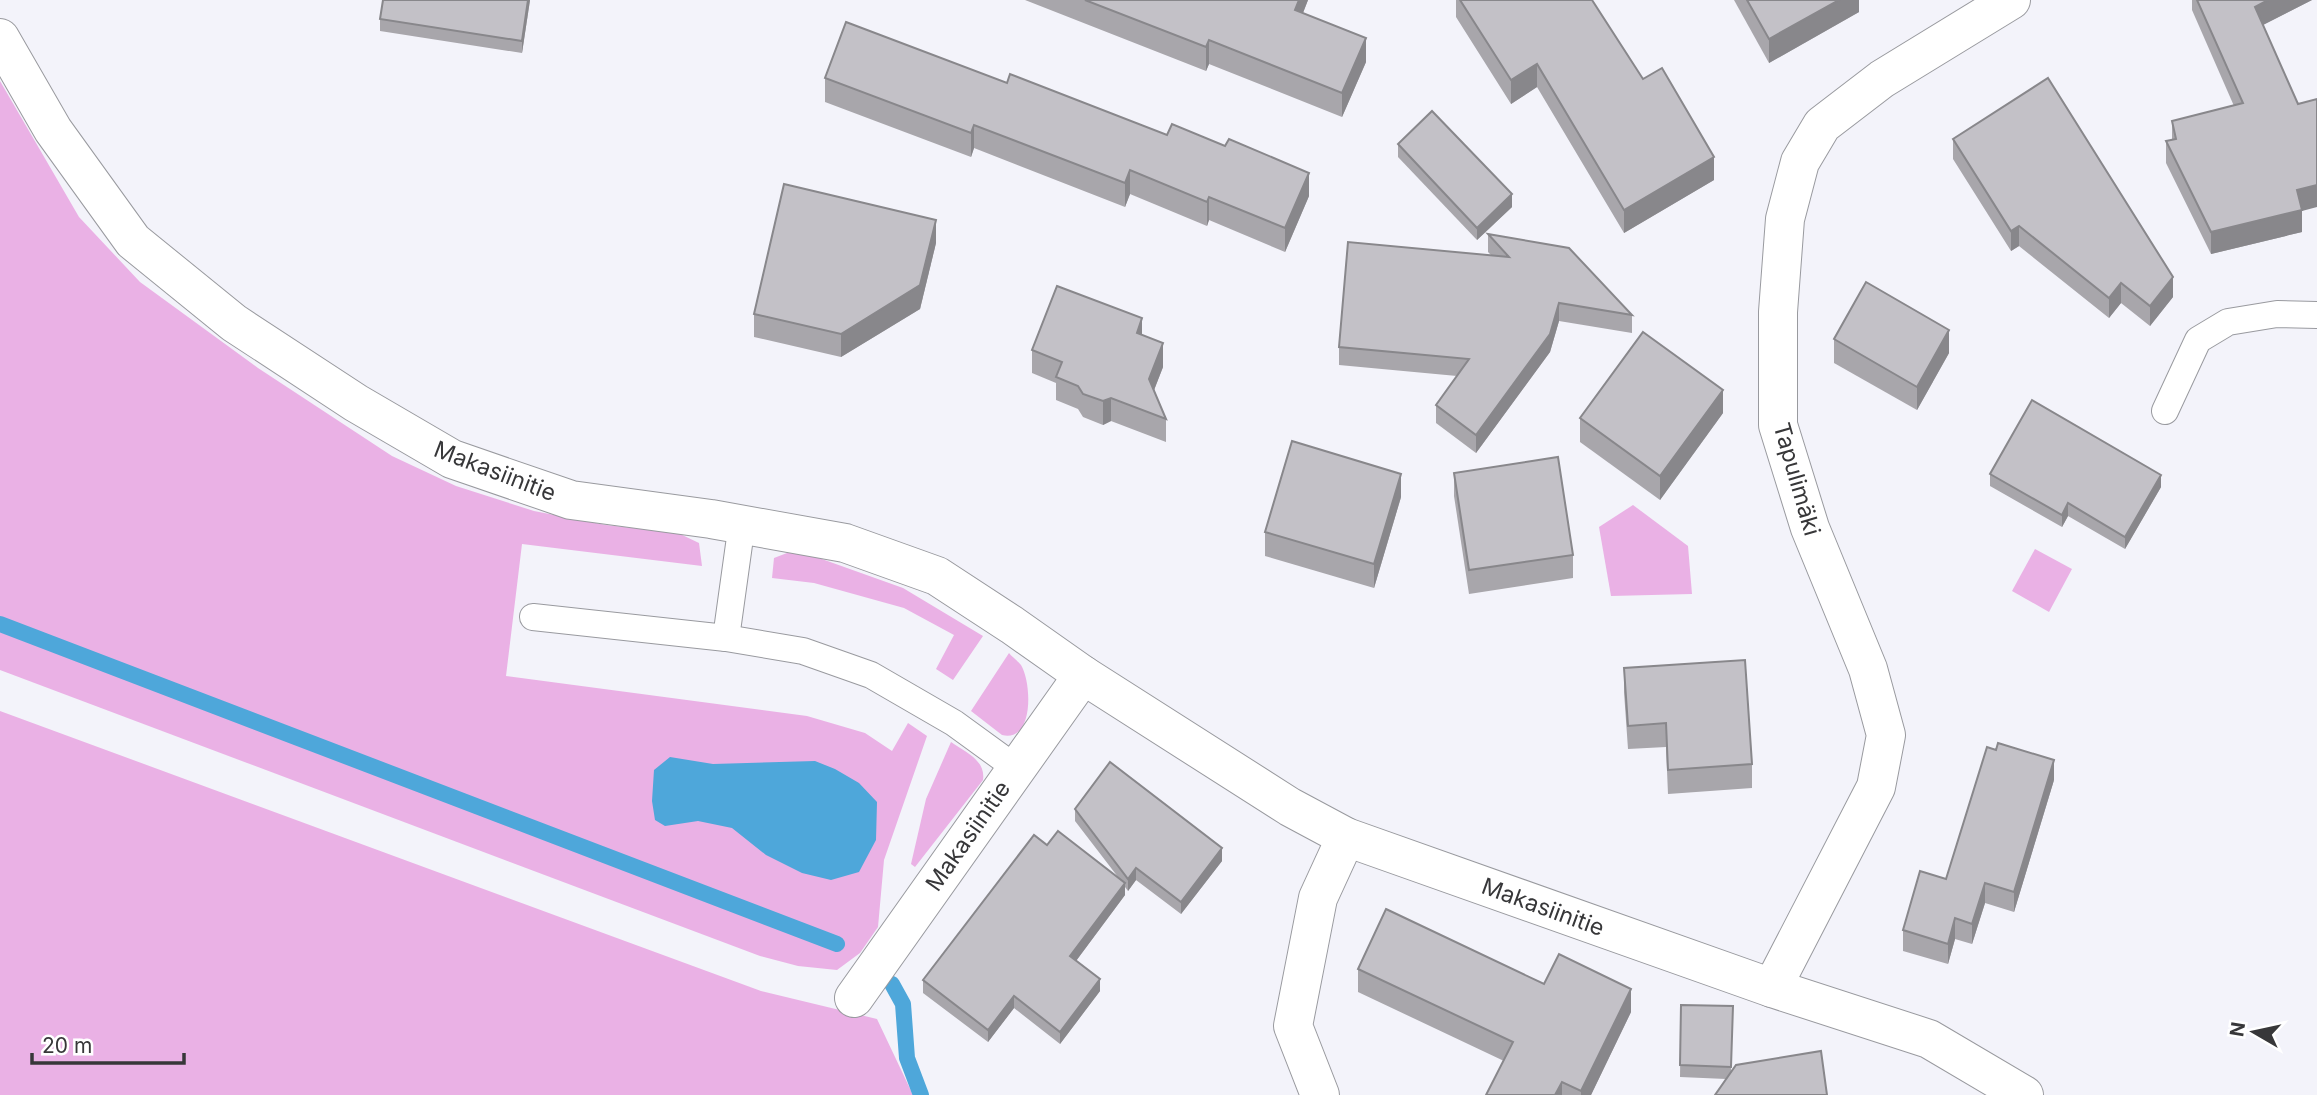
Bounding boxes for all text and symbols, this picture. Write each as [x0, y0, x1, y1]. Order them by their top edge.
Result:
street label: Tapulimäki [1768, 419, 1826, 539]
street label: Makasiinitie [430, 435, 560, 507]
street label: Makasiinitie [920, 775, 1016, 897]
street label: Makasiinitie [1478, 872, 1608, 942]
north arrow [2219, 997, 2289, 1067]
text: N [2225, 1020, 2250, 1038]
scale bar [32, 1021, 184, 1066]
text: 20 m [42, 1033, 92, 1058]

